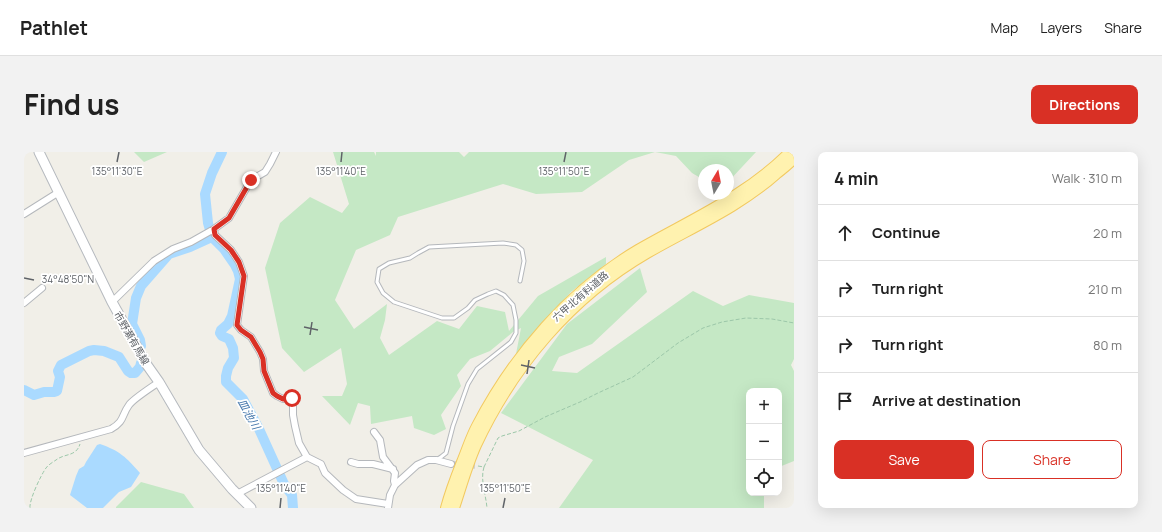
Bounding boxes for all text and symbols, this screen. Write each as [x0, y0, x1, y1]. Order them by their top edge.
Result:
text: Pathlet [20, 15, 88, 41]
text: Map [990, 18, 1018, 37]
text: Layers [1040, 18, 1082, 37]
text: Share [1104, 18, 1142, 37]
text: Find us [24, 85, 119, 123]
button: Directions [1031, 85, 1138, 124]
text: 135°11'30"E [92, 164, 143, 178]
text: 135°11'40"E [316, 164, 366, 178]
text: 135°11'50"E [538, 164, 590, 178]
north arrow [698, 164, 734, 200]
text: 4 min [834, 167, 878, 190]
text: Walk · 310 m [1052, 169, 1122, 187]
route end [242, 171, 260, 189]
icon: ahead [834, 222, 856, 244]
text: Continue [872, 222, 940, 243]
text: 20 m [1093, 224, 1122, 242]
street label: 六甲北有料道路 [549, 268, 611, 324]
text: 34°48'50"N [42, 272, 94, 286]
icon: right [834, 278, 856, 300]
text: Turn right [872, 278, 943, 299]
text: 210 m [1088, 280, 1122, 298]
street label: 市野瀬有馬線 [111, 309, 153, 367]
icon: right [834, 334, 856, 356]
text: Turn right [872, 334, 943, 355]
text: 80 m [1093, 336, 1122, 354]
map controls [746, 388, 782, 496]
button: + [746, 388, 782, 424]
route start [283, 389, 301, 407]
icon: arrive [834, 390, 856, 412]
text: Arrive at destination [872, 390, 1021, 411]
water label: 皿池川 [235, 396, 264, 433]
button: − [746, 424, 782, 460]
button: Save [834, 440, 974, 479]
button: Share [982, 440, 1122, 479]
button: locate [746, 460, 782, 496]
text: 135°11'40"E [256, 481, 306, 495]
text: 135°11'50"E [479, 481, 531, 495]

